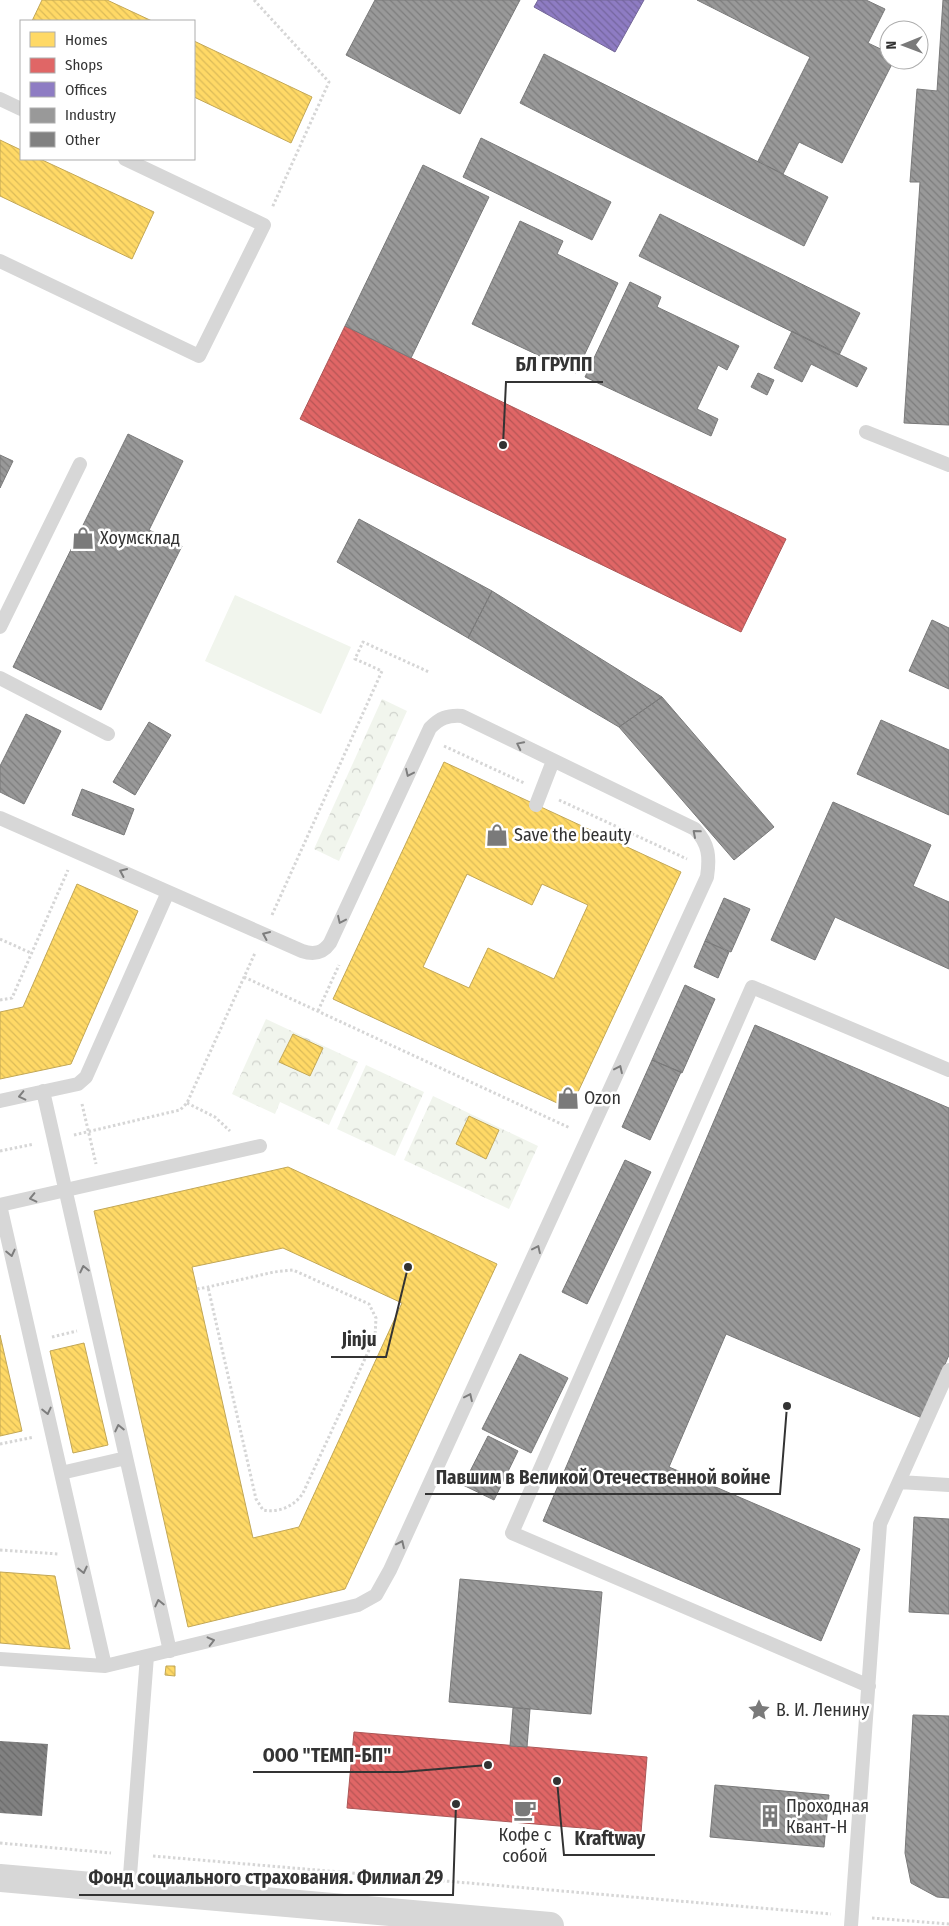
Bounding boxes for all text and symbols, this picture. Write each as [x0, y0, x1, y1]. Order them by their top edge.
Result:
legend [20, 20, 195, 160]
north arrow [879, 20, 929, 70]
text: Homes [65, 31, 107, 49]
text: N [883, 41, 900, 50]
text: Shops [65, 56, 103, 74]
text: Offices [65, 81, 107, 99]
text: Industry [65, 106, 116, 124]
text: Other [65, 131, 101, 149]
callout: БЛ ГРУПП [506, 348, 603, 382]
text: БЛ ГРУПП [516, 353, 592, 376]
shop icon: Хоумсклад [70, 525, 96, 551]
place label: Хоумсклад [100, 527, 180, 549]
one-way arrow [516, 740, 525, 751]
one-way arrow [405, 767, 415, 776]
shop icon: Save the beauty [484, 822, 510, 848]
place label: Save the beauty [514, 824, 631, 846]
one-way arrow [693, 829, 702, 838]
one-way arrow [119, 867, 128, 878]
one-way arrow [337, 915, 347, 924]
one-way arrow [262, 930, 271, 941]
one-way arrow [613, 1065, 623, 1074]
shop icon: Ozon [555, 1085, 581, 1111]
place label: Ozon [584, 1087, 621, 1109]
one-way arrow [17, 1090, 26, 1101]
one-way arrow [29, 1192, 38, 1203]
one-way arrow [530, 1245, 541, 1254]
one-way arrow [5, 1248, 16, 1257]
one-way arrow [79, 1265, 90, 1274]
callout: Jinju [331, 1323, 386, 1357]
text: Jinju [340, 1328, 377, 1351]
one-way arrow [463, 1393, 474, 1402]
one-way arrow [41, 1407, 52, 1416]
one-way arrow [114, 1423, 125, 1432]
callout: Павшим в Великой Отечественной войне [425, 1460, 780, 1494]
text: Павшим в Великой Отечественной войне [436, 1466, 771, 1489]
one-way arrow [395, 1540, 406, 1549]
one-way arrow [77, 1565, 88, 1574]
one-way arrow [154, 1599, 165, 1608]
one-way arrow [207, 1636, 216, 1647]
place icon: В. И. Ленину [746, 1697, 772, 1723]
place label: В. И. Ленину [776, 1699, 869, 1721]
callout: ООО "ТЕМП-БП" [253, 1738, 402, 1772]
text: ООО "ТЕМП-БП" [263, 1744, 391, 1767]
place label: Проходная Квант-Н [786, 1795, 869, 1838]
cafe icon: Кофе с собой [512, 1797, 538, 1823]
building icon: Проходная Квант-Н [757, 1803, 783, 1829]
callout: Kraftway [564, 1821, 655, 1855]
place label: Кофе с собой [499, 1824, 552, 1867]
text: Kraftway [575, 1827, 646, 1850]
callout: Фонд социального страхования. Филиал 29 [79, 1861, 453, 1895]
text: Фонд социального страхования. Филиал 29 [89, 1866, 444, 1889]

